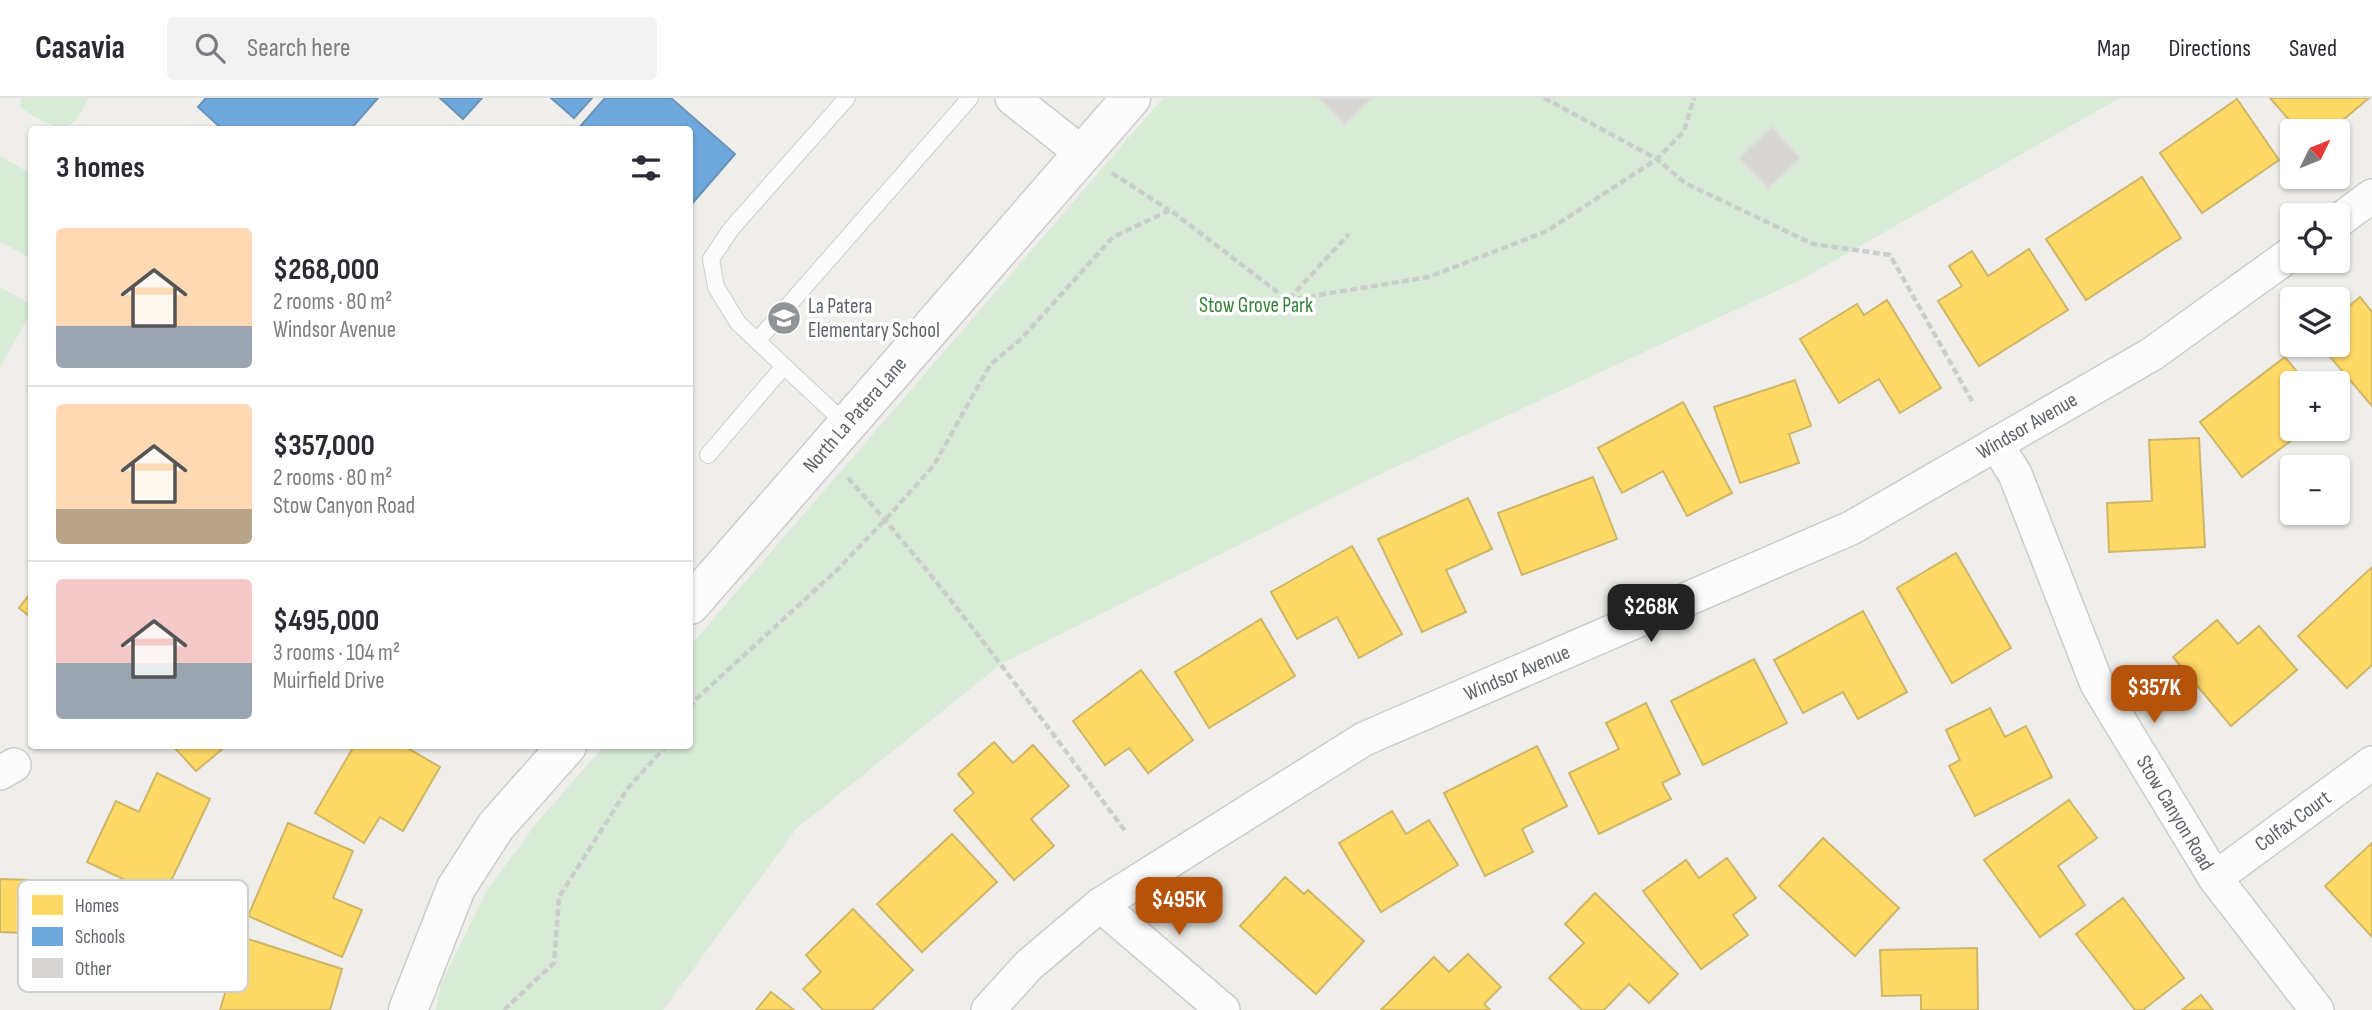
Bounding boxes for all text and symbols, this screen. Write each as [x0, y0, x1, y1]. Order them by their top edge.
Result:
search box [167, 17, 657, 80]
text: Casavia [35, 28, 125, 68]
icon: search [191, 29, 229, 67]
text: Search here [247, 33, 350, 64]
text: Map [2097, 34, 2130, 63]
text: Directions [2168, 34, 2251, 63]
text: Saved [2289, 34, 2337, 63]
north arrow [2280, 119, 2350, 189]
map controls [2280, 119, 2350, 525]
icon: filters [627, 149, 665, 187]
text: 3 homes [56, 150, 145, 186]
button: locate [2280, 203, 2350, 273]
text: $268,000 [273, 252, 379, 288]
icon: home [112, 256, 196, 340]
button: layers [2280, 287, 2350, 357]
text: 2 rooms · 80 m² [273, 288, 392, 316]
park label: Stow Grove Park [1199, 293, 1313, 318]
place label: La Patera Elementary School [808, 294, 940, 343]
school or university icon: La Patera Elementary School [765, 299, 803, 337]
text: Windsor Avenue [273, 316, 396, 344]
street label: North La Patera Lane [798, 352, 912, 478]
button: + [2280, 371, 2350, 441]
street label: Windsor Avenue [1972, 387, 2082, 465]
text: $357,000 [273, 428, 375, 464]
icon: home [112, 432, 196, 516]
button: − [2280, 455, 2350, 525]
text: 2 rooms · 80 m² [273, 464, 392, 492]
text: Stow Canyon Road [273, 492, 415, 520]
pin: $268K [1602, 584, 1700, 644]
text: $268K [1624, 593, 1678, 621]
text: $495,000 [273, 603, 379, 639]
icon: home [112, 607, 196, 691]
text: 3 rooms · 104 m² [273, 639, 400, 667]
street label: Windsor Avenue [1460, 640, 1574, 706]
pin: $357K [2105, 666, 2203, 725]
text: Muirfield Drive [273, 667, 384, 695]
text: $357K [2127, 674, 2181, 702]
street label: Stow Canyon Road [2131, 751, 2219, 875]
street label: Colfax Court [2250, 785, 2336, 857]
pin: $495K [1130, 878, 1228, 937]
legend [18, 880, 248, 992]
text: $495K [1152, 886, 1206, 914]
text: Homes [75, 895, 119, 918]
text: Schools [75, 926, 125, 949]
text: Other [75, 958, 112, 981]

